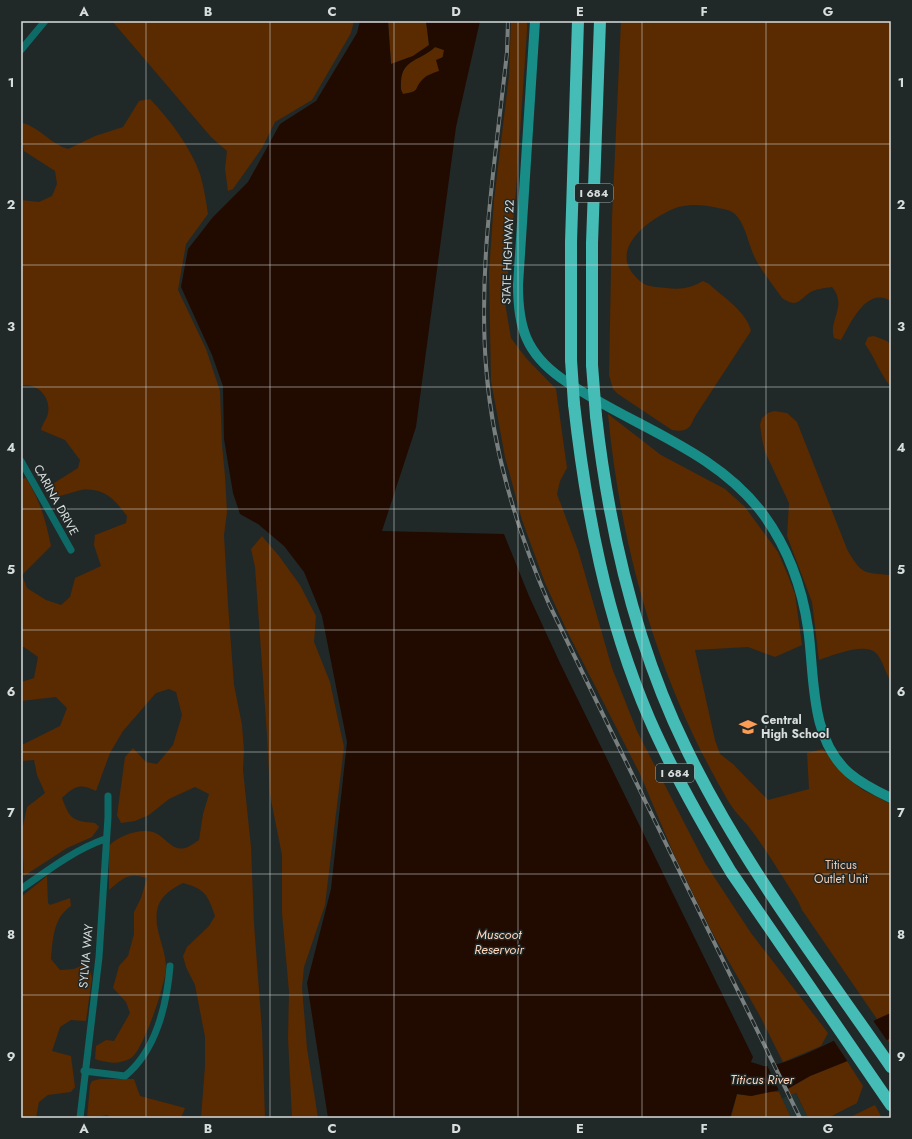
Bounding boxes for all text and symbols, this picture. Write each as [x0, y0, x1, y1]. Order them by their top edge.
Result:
text: A [78, 2, 89, 21]
text: B [204, 2, 213, 21]
text: C [327, 2, 337, 21]
text: D [451, 2, 461, 21]
text: E [576, 2, 584, 21]
text: F [700, 2, 708, 21]
text: G [823, 2, 834, 21]
text: 1 [8, 73, 14, 92]
text: 1 [898, 73, 904, 92]
road number: I 684 [575, 184, 613, 202]
text: 2 [7, 195, 15, 214]
text: 2 [897, 195, 905, 214]
street label: STATE HIGHWAY 22 [497, 199, 519, 305]
text: 3 [7, 317, 15, 336]
text: 3 [897, 317, 905, 336]
text: 4 [6, 438, 16, 457]
text: 4 [896, 438, 906, 457]
street label: CARINA DRIVE [29, 461, 83, 539]
text: 5 [7, 560, 15, 579]
text: 5 [897, 560, 905, 579]
text: 6 [7, 682, 16, 701]
text: 6 [897, 682, 906, 701]
place label: Central High School [761, 711, 829, 743]
school or university icon: Central High School [738, 717, 758, 737]
road number: I 684 [656, 764, 694, 782]
text: 7 [7, 803, 15, 822]
text: 7 [897, 803, 905, 822]
park label: Titicus Outlet Unit [814, 856, 868, 888]
street label: SYLVIA WAY [74, 923, 98, 989]
text: 8 [7, 925, 15, 944]
water label: Muscoot Reservoir [474, 925, 525, 959]
text: 8 [897, 925, 905, 944]
text: 9 [7, 1047, 16, 1066]
text: 9 [897, 1047, 906, 1066]
water label: Titicus River [730, 1070, 794, 1089]
text: A [78, 1119, 89, 1138]
text: B [204, 1119, 213, 1138]
text: C [327, 1119, 337, 1138]
text: D [451, 1119, 461, 1138]
text: E [576, 1119, 584, 1138]
text: F [700, 1119, 708, 1138]
text: G [823, 1119, 834, 1138]

